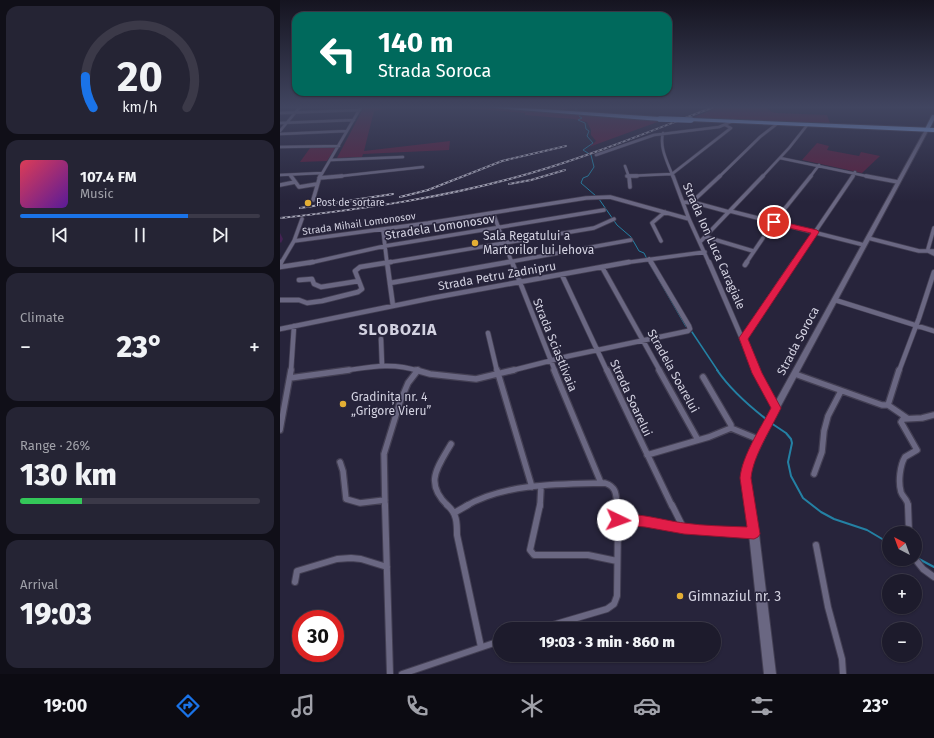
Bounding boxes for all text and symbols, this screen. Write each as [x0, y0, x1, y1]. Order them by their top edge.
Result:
text: 140 m [378, 26, 454, 59]
icon: left [312, 28, 364, 80]
text: 20 [117, 52, 163, 102]
text: Strada Soroca [378, 60, 491, 82]
text: km/h [122, 98, 158, 115]
text: 107.4 FM [80, 168, 136, 186]
street label: Strada Ion Luca Caragiale [680, 181, 748, 311]
text: Music [80, 186, 114, 201]
place label: Post de sortare [316, 197, 385, 209]
marker: Post de sortare [303, 198, 313, 208]
pin [757, 205, 791, 239]
street label: Strada Mihail Lomonosov [301, 210, 417, 238]
street label: Stradela Lomonosov [384, 211, 496, 243]
icon: arrive [763, 211, 785, 233]
icon: previous [49, 224, 71, 246]
icon: pause [129, 224, 151, 246]
icon: next [209, 224, 231, 246]
place label: Sala Regatului a Martorilor lui Iehova [483, 229, 594, 257]
marker: Sala Regatului a Martorilor lui Iehova [470, 238, 480, 248]
street label: Strada Petru Zadnipru [437, 259, 557, 293]
street label: Strada Sciastlivaia [530, 296, 580, 394]
street label: Strada Soroca [774, 304, 822, 378]
text: Climate [20, 310, 64, 325]
district label: SLOBOZIA [358, 320, 438, 339]
street label: Stradela Soarelui [644, 327, 702, 415]
text: 23° [117, 329, 163, 365]
text: − [20, 334, 31, 361]
text: + [249, 334, 260, 361]
street label: Strada Soarelui [607, 357, 655, 439]
place label: Gradinița nr. 4 „Grigore Vieru” [351, 390, 431, 418]
marker: Gradinița nr. 4 „Grigore Vieru” [338, 399, 348, 409]
text: Range · 26% [20, 438, 90, 453]
text: 130 km [20, 457, 117, 493]
position arrow [597, 499, 639, 541]
north arrow [882, 526, 922, 566]
map controls [882, 526, 922, 662]
button: + [882, 574, 922, 614]
text: Arrival [20, 577, 58, 592]
place label: Gimnaziul nr. 3 [688, 588, 781, 605]
marker: Gimnaziul nr. 3 [675, 591, 685, 601]
text: 19:03 [20, 596, 92, 632]
speed limit sign: 30 [292, 610, 344, 662]
button: − [882, 622, 922, 662]
text: 19:03 · 3 min · 860 m [539, 633, 675, 651]
icon: directions [174, 692, 202, 720]
icon: music [289, 692, 317, 720]
icon: phone [403, 692, 431, 720]
icon: climate [518, 692, 546, 720]
icon: car [633, 692, 661, 720]
icon: filters [748, 692, 776, 720]
text: 19:00 [43, 695, 87, 717]
text: 23° [863, 695, 891, 717]

